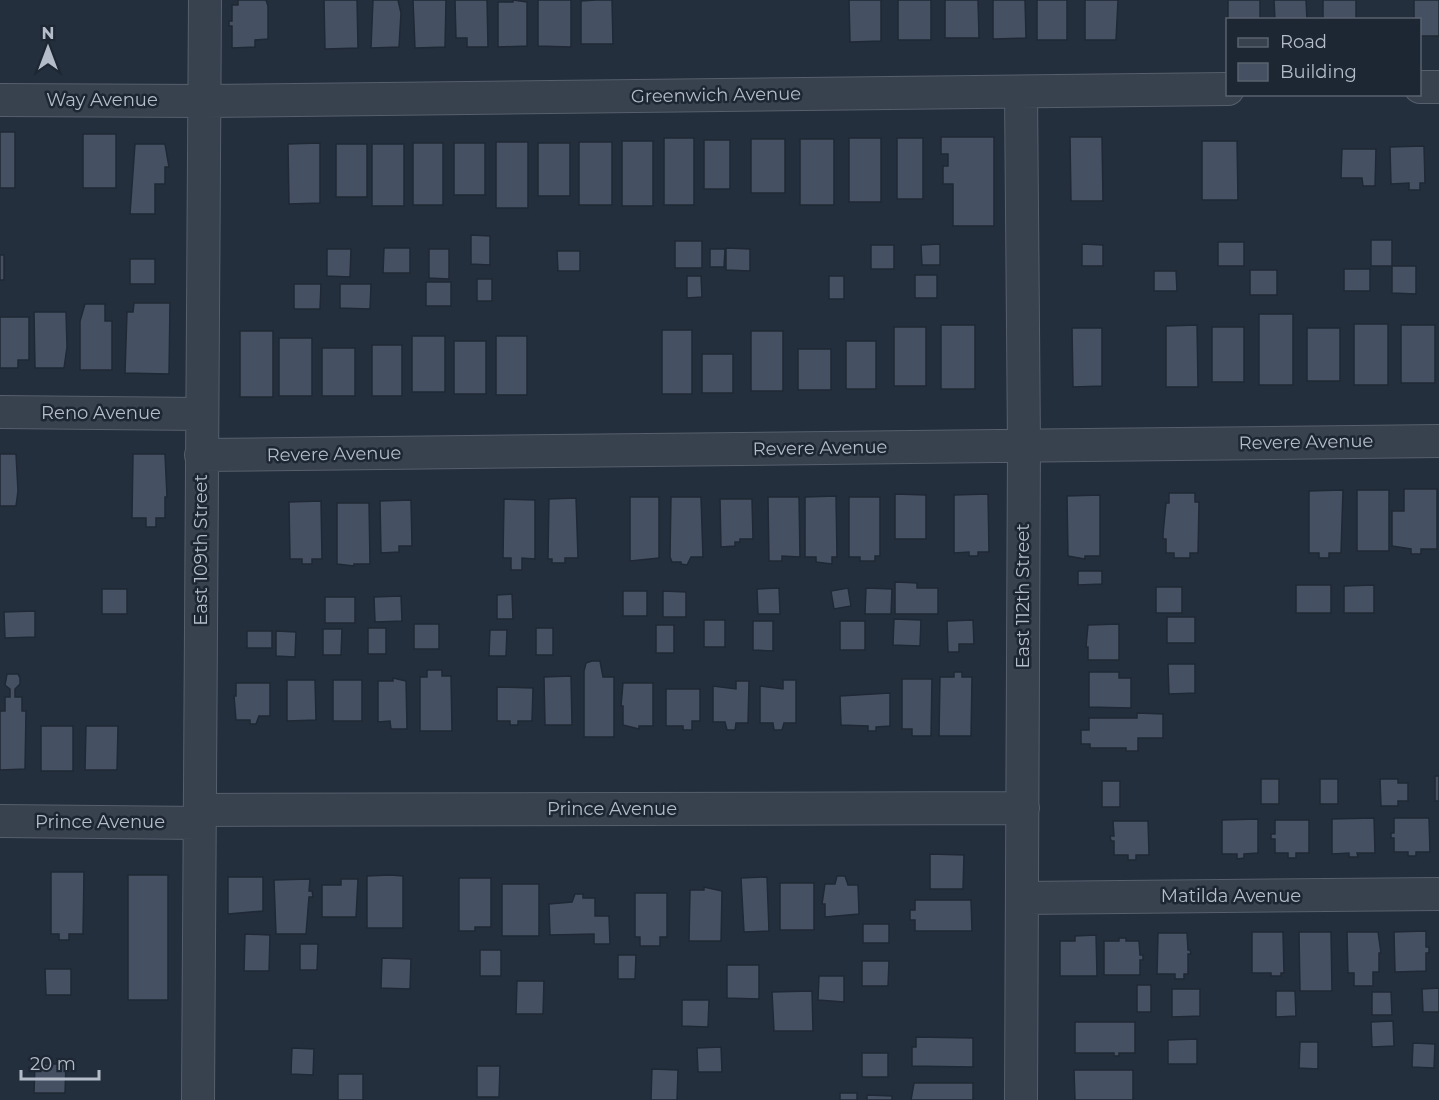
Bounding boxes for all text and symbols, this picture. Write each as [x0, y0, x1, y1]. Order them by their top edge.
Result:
north arrow [18, 18, 78, 78]
legend [1226, 18, 1421, 96]
text: N [42, 24, 54, 43]
text: Road [1280, 31, 1327, 53]
text: Building [1280, 61, 1357, 83]
street label: Greenwich Avenue [631, 83, 801, 107]
street label: Way Avenue [46, 89, 158, 111]
street label: Reno Avenue [41, 402, 161, 424]
street label: Revere Avenue [1239, 430, 1374, 454]
street label: Revere Avenue [753, 436, 888, 460]
street label: Revere Avenue [267, 442, 402, 466]
street label: East 109th Street [190, 474, 212, 626]
street label: East 112th Street [1012, 523, 1034, 669]
street label: Prince Avenue [547, 798, 677, 820]
street label: Prince Avenue [35, 811, 165, 833]
street label: Matilda Avenue [1161, 885, 1301, 907]
scale bar [21, 1043, 99, 1081]
text: 20 m [30, 1053, 76, 1075]

